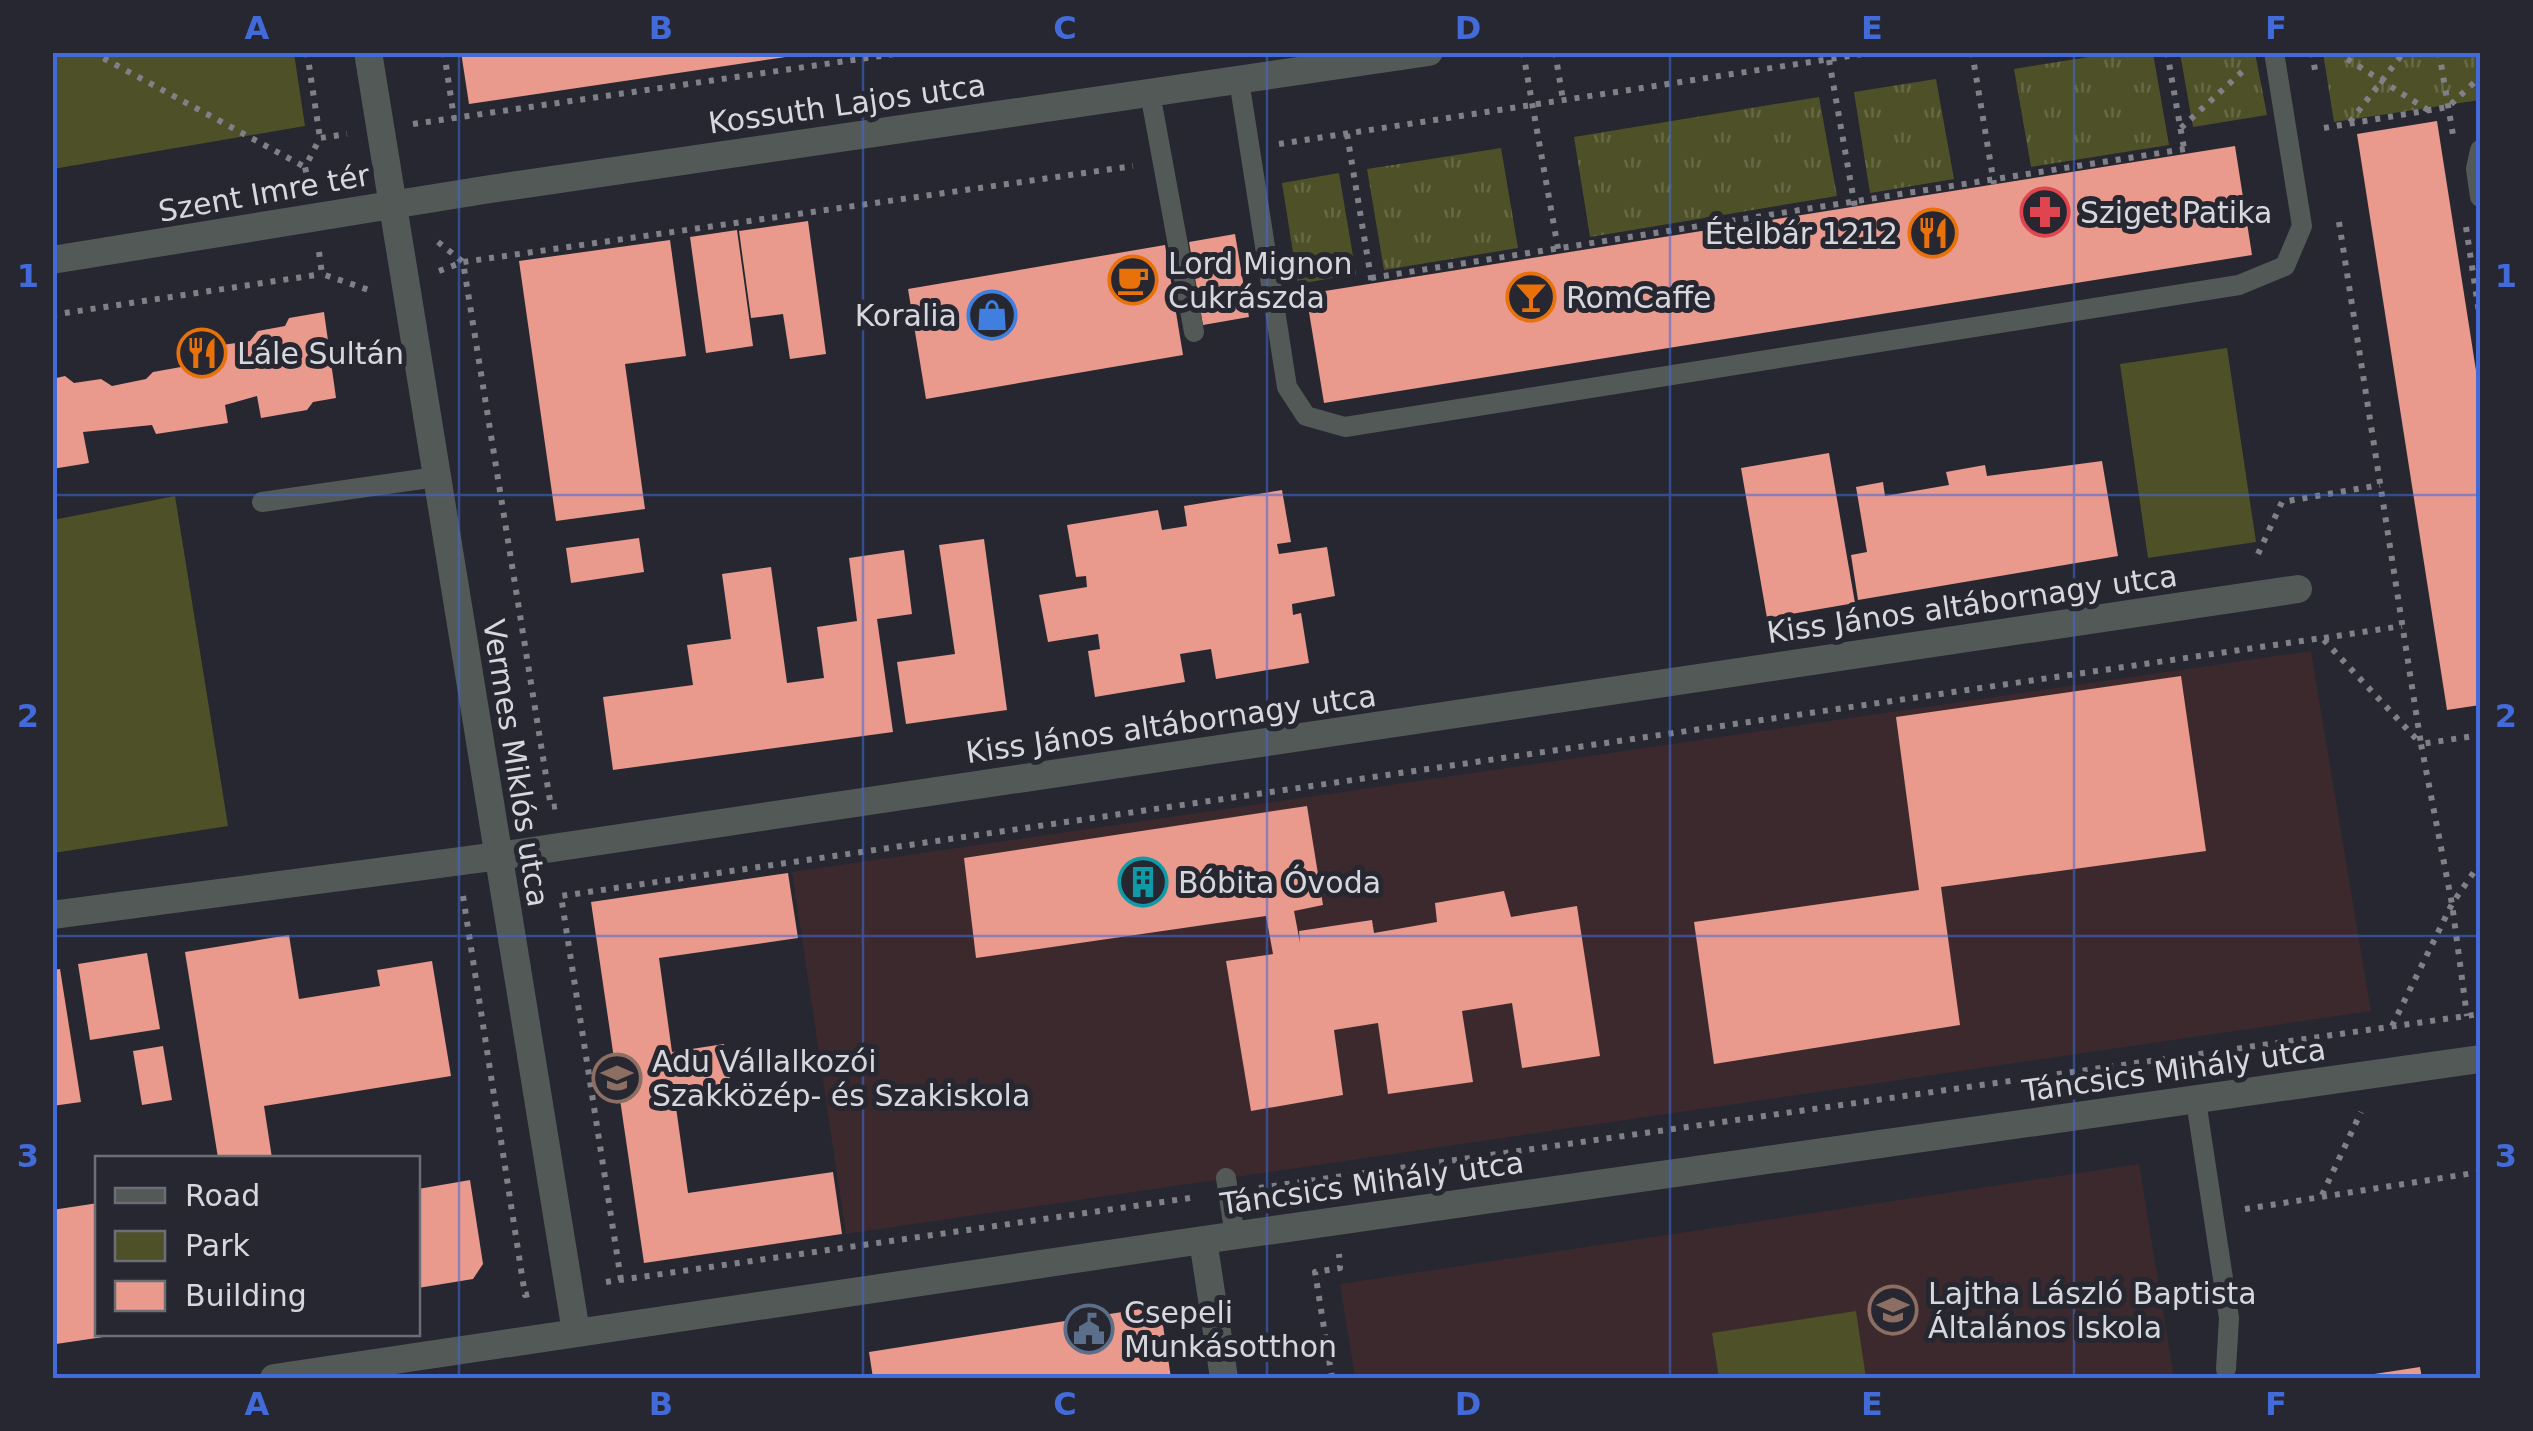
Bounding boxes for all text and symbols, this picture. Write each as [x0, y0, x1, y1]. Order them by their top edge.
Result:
text: A [245, 9, 270, 47]
text: B [649, 9, 673, 47]
text: C [1053, 9, 1077, 47]
text: D [1455, 9, 1481, 47]
text: E [1861, 9, 1883, 47]
text: F [2265, 9, 2287, 47]
street label: Kossuth Lajos utca [706, 67, 988, 141]
street label: Szent Imre tér [156, 157, 373, 229]
pharmacy icon: Sziget Patika [2019, 186, 2071, 238]
place label: Sziget Patika [2080, 195, 2272, 230]
restaurant icon: Ételbár 1212 [1907, 207, 1959, 259]
place label: Ételbár 1212 [1705, 216, 1898, 251]
place label: Lord Mignon Cukrászda [1168, 246, 1353, 315]
cafe icon: Lord Mignon Cukrászda [1107, 254, 1159, 306]
text: 1 [17, 257, 39, 295]
text: 1 [2495, 257, 2517, 295]
bar icon: RomCaffe [1505, 271, 1557, 323]
place label: RomCaffe [1566, 280, 1712, 315]
shop icon: Koralia [966, 289, 1018, 341]
place label: Koralia [855, 298, 957, 333]
restaurant icon: Lále Sultán [176, 327, 228, 379]
place label: Lále Sultán [237, 336, 404, 371]
street label: Kiss János altábornagy utca [1765, 558, 2179, 650]
street label: Vermes Miklós utca [476, 617, 556, 909]
street label: Kiss János altábornagy utca [964, 678, 1378, 770]
text: 2 [17, 697, 39, 735]
text: 2 [2495, 697, 2517, 735]
building icon: Bóbita Óvoda [1117, 856, 1169, 908]
place label: Bóbita Óvoda [1178, 864, 1381, 900]
street label: Táncsics Mihály utca [2019, 1031, 2328, 1109]
place label: Adu Vállalkozói Szakközép- és Szakiskola [652, 1044, 1030, 1113]
school or university icon: Adu Vállalkozói Szakközép- és Szakiskola [591, 1052, 643, 1104]
text: 3 [17, 1137, 39, 1175]
text: 3 [2495, 1137, 2517, 1175]
street label: Táncsics Mihály utca [1217, 1144, 1526, 1222]
legend [95, 1156, 420, 1336]
text: Road [185, 1178, 260, 1213]
text: Park [185, 1228, 250, 1263]
place label: Lajtha László Baptista Általános Iskola [1928, 1276, 2257, 1345]
text: Building [185, 1278, 307, 1313]
school or university icon: Lajtha László Baptista Általános Iskola [1867, 1284, 1919, 1336]
place label: Csepeli Munkásotthon [1124, 1295, 1337, 1364]
public building icon: Csepeli Munkásotthon [1063, 1303, 1115, 1355]
text: A [245, 1385, 270, 1423]
text: B [649, 1385, 673, 1423]
text: C [1053, 1385, 1077, 1423]
text: D [1455, 1385, 1481, 1423]
text: E [1861, 1385, 1883, 1423]
text: F [2265, 1385, 2287, 1423]

